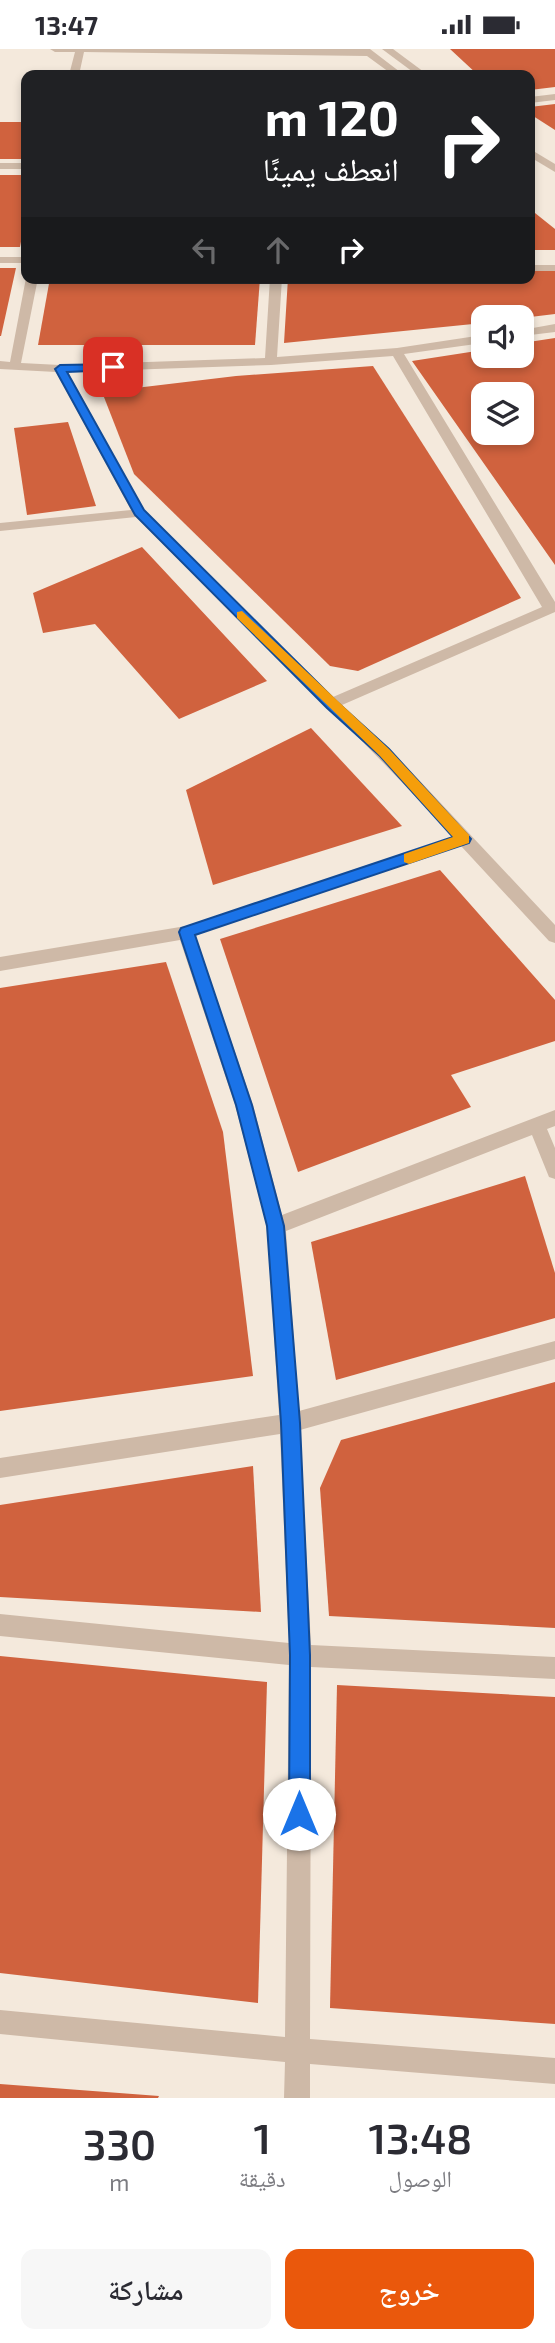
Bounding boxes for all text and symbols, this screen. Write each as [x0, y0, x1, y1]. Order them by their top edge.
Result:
text: 13:47 [35, 9, 98, 40]
text: 120 m [265, 87, 399, 146]
icon: right [423, 98, 514, 189]
text: انعطف يمينًا [263, 149, 399, 187]
icon: left [186, 231, 224, 269]
icon: ahead [259, 231, 297, 269]
icon: right [332, 231, 370, 269]
map controls [471, 305, 534, 445]
button: sound [471, 305, 534, 368]
pin [83, 337, 143, 397]
icon: arrive [94, 348, 132, 386]
button: layers [471, 382, 534, 445]
position arrow [262, 1777, 336, 1851]
text: 1 [253, 2112, 271, 2162]
text: 13:48 [368, 2112, 472, 2162]
text: 330 [83, 2118, 156, 2168]
text: دقيقة [239, 2164, 286, 2192]
text: الوصول [388, 2164, 452, 2192]
text: m [109, 2168, 129, 2196]
button: مشاركة [21, 2249, 271, 2329]
button: خروج [285, 2249, 534, 2329]

